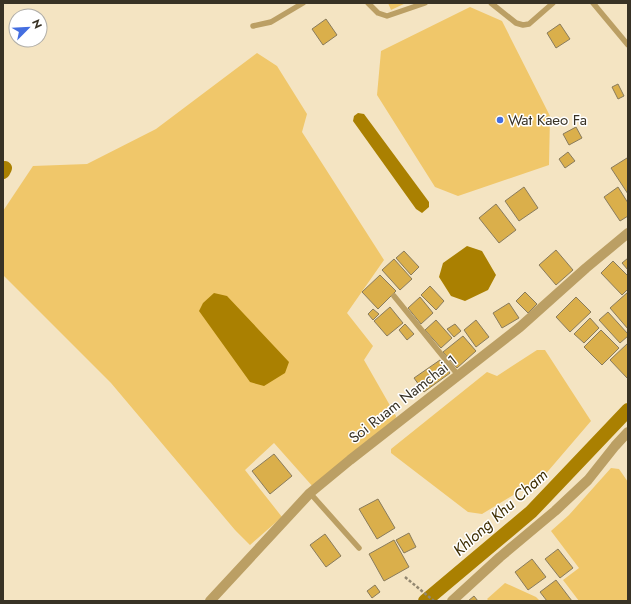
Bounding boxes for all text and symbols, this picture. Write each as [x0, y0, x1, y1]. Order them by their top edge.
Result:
north arrow [8, 8, 48, 48]
text: N [28, 17, 46, 31]
place label: Wat Kaeo Fa [508, 109, 587, 131]
marker: Wat Kaeo Fa [495, 115, 505, 125]
street label: Soi Ruam Namchai 1 [344, 350, 462, 448]
water label: Khlong Khu Cham [448, 464, 553, 561]

